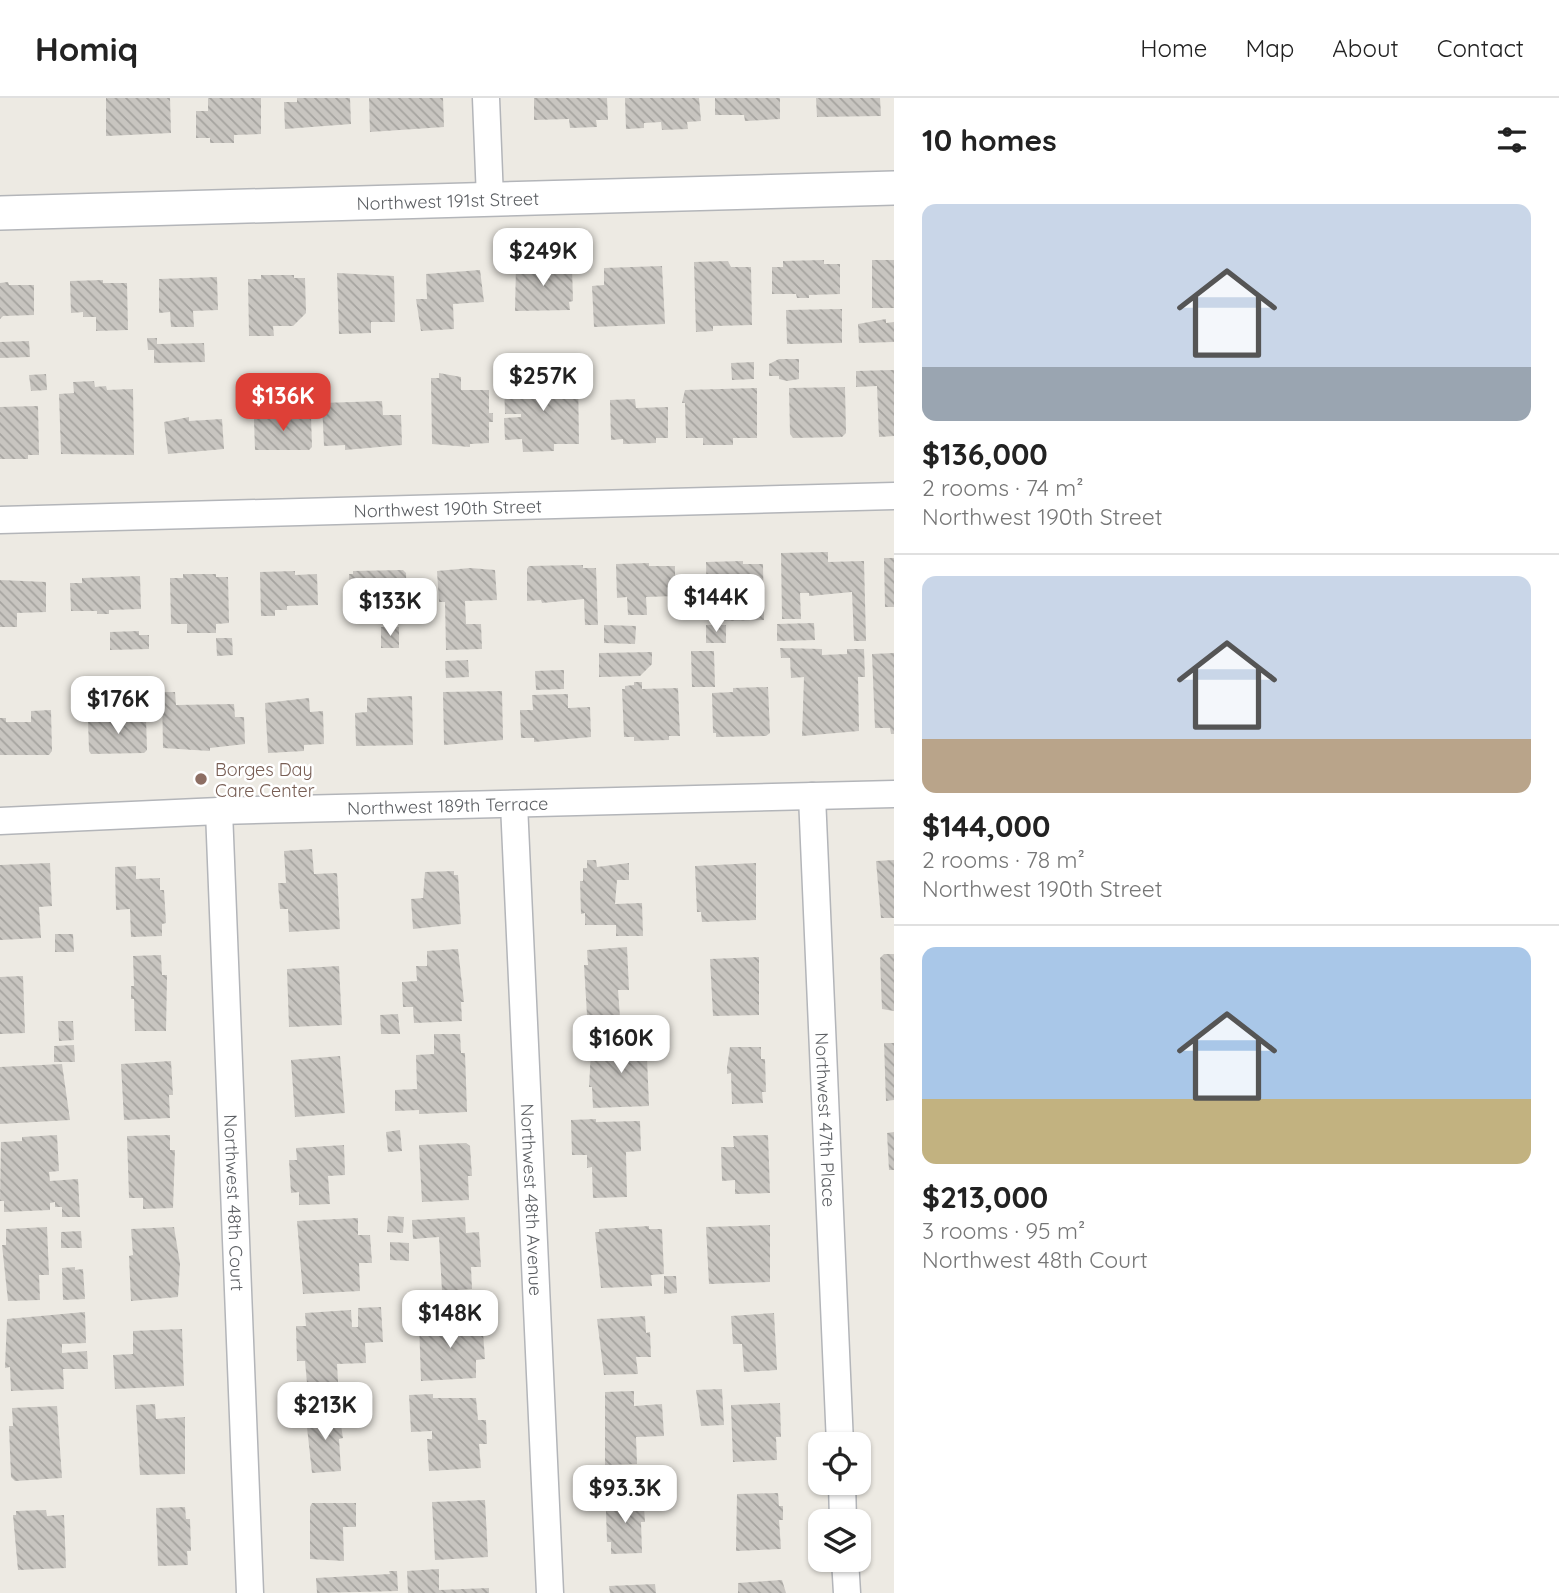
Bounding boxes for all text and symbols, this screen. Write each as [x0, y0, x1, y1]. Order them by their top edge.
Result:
text: Homiq [35, 28, 138, 69]
text: Home [1140, 33, 1207, 63]
text: Map [1245, 33, 1294, 63]
text: About [1332, 33, 1399, 63]
text: Contact [1437, 33, 1524, 63]
text: 10 homes [922, 121, 1057, 159]
icon: filters [1493, 121, 1531, 159]
street label: Northwest 191st Street [356, 186, 539, 215]
pin: $249K [494, 228, 592, 288]
text: $249K [509, 236, 577, 265]
icon: home [1164, 250, 1290, 376]
pin: $257K [494, 354, 592, 413]
text: $257K [509, 361, 577, 390]
pin: $136K [234, 374, 332, 433]
text: $136K [252, 381, 314, 410]
text: $136,000 [922, 435, 1048, 473]
text: 2 rooms · 74 m² [922, 473, 1084, 502]
street label: Northwest 190th Street [353, 494, 542, 522]
text: Northwest 190th Street [922, 502, 1163, 531]
pin: $144K [667, 574, 765, 634]
pin: $133K [341, 578, 439, 638]
text: $144K [684, 582, 748, 611]
text: $133K [359, 586, 421, 615]
icon: home [1164, 622, 1290, 748]
pin: $176K [69, 676, 167, 736]
text: $176K [87, 684, 149, 713]
place label: Borges Day Care Center [215, 758, 315, 802]
marker: Borges Day Care Center [193, 771, 209, 787]
street label: Northwest 189th Terrace [347, 791, 549, 819]
text: $144,000 [922, 807, 1050, 845]
text: 2 rooms · 78 m² [922, 845, 1085, 874]
text: Northwest 190th Street [922, 874, 1163, 903]
icon: home [1164, 993, 1290, 1119]
pin: $160K [572, 1016, 670, 1075]
text: $160K [589, 1023, 653, 1052]
street label: Northwest 47th Place [811, 1032, 841, 1208]
street label: Northwest 48th Avenue [516, 1103, 548, 1296]
street label: Northwest 48th Court [220, 1114, 250, 1292]
text: $213,000 [922, 1178, 1048, 1216]
text: 3 rooms · 95 m² [922, 1216, 1085, 1245]
text: Northwest 48th Court [922, 1245, 1148, 1274]
pin: $148K [401, 1290, 499, 1350]
text: $148K [418, 1298, 482, 1327]
pin: $213K [276, 1382, 374, 1442]
text: $213K [293, 1390, 357, 1419]
map controls [808, 1432, 871, 1572]
button: locate [808, 1432, 871, 1495]
pin: $93.3K [568, 1466, 682, 1525]
text: $93.3K [589, 1473, 661, 1502]
button: layers [808, 1509, 871, 1572]

